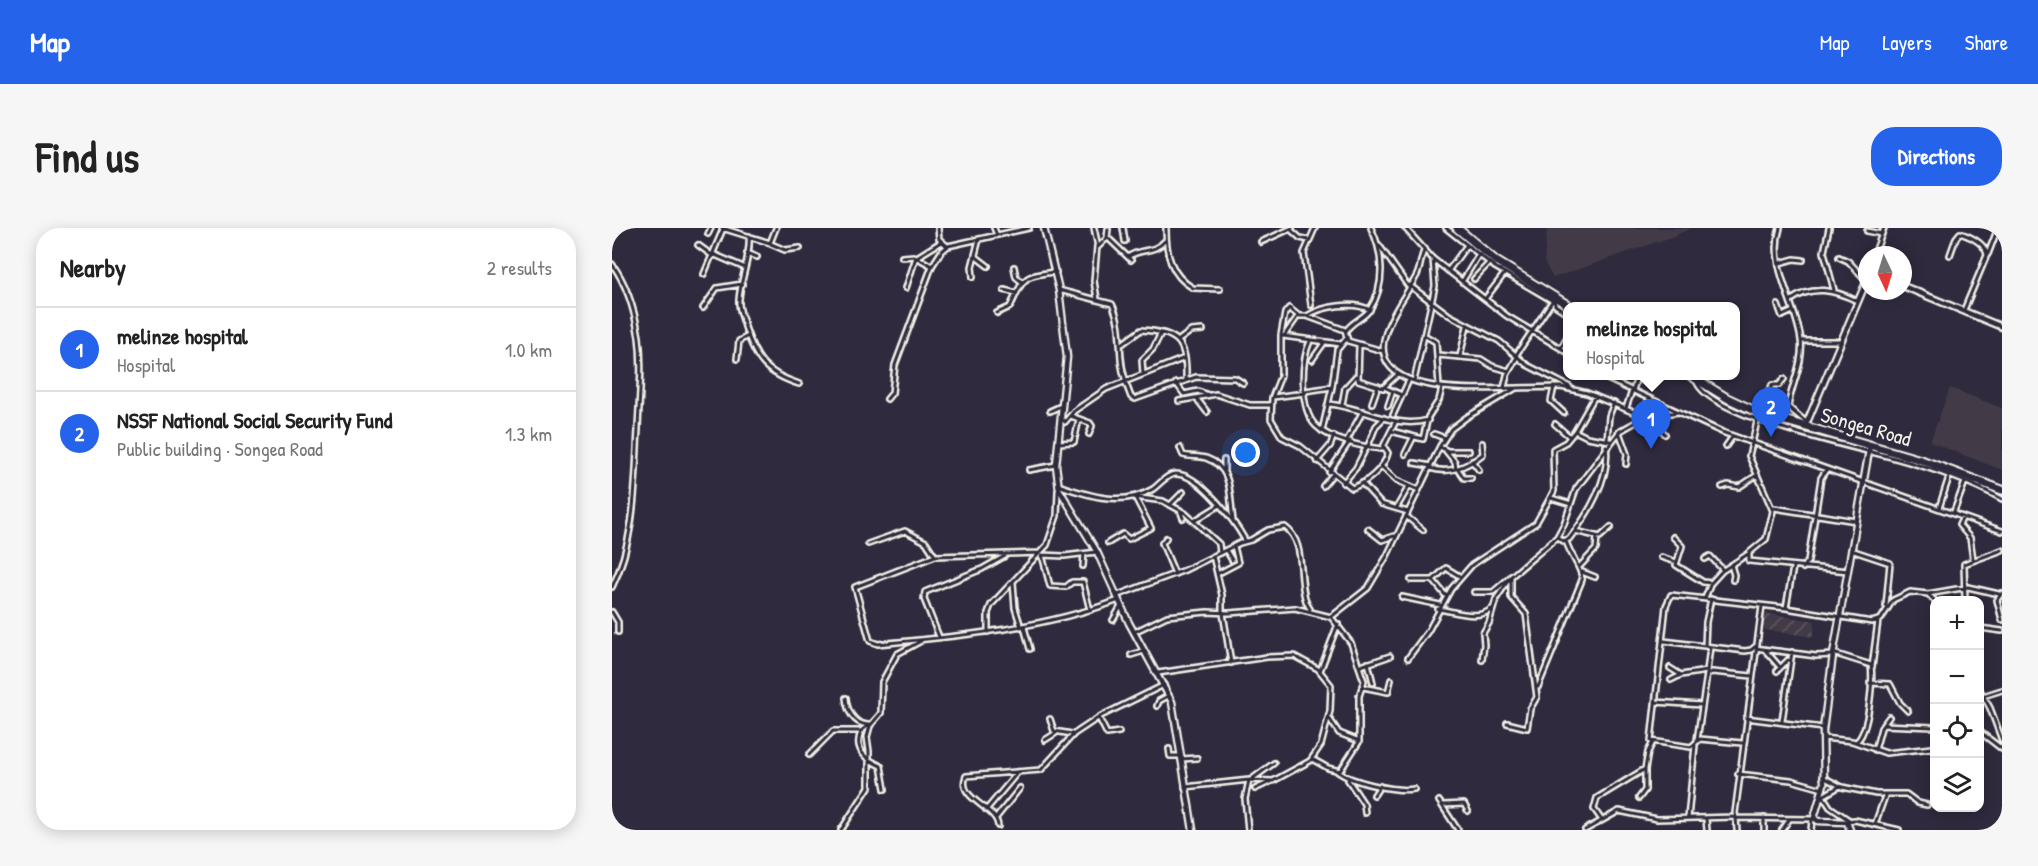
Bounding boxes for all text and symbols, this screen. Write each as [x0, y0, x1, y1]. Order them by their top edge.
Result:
text: Map [30, 23, 70, 61]
text: Map [1820, 28, 1849, 57]
text: Layers [1882, 28, 1932, 57]
text: Share [1965, 28, 2008, 57]
button: Directions [1871, 127, 2002, 186]
text: Find us [36, 128, 139, 185]
north arrow [1858, 246, 1912, 300]
text: Nearby [60, 250, 126, 285]
text: 2 results [487, 254, 552, 281]
popup [1563, 302, 1740, 380]
text: melinze hospital [1586, 313, 1717, 343]
text: melinze hospital [117, 321, 248, 351]
text: 1 [76, 336, 83, 363]
text: 1.0 km [505, 336, 552, 363]
text: Hospital [1586, 343, 1644, 370]
text: Hospital [117, 351, 175, 378]
pin: 2 [1752, 388, 1790, 437]
pin: 1 [1632, 400, 1670, 449]
street label: Songea Road [1818, 400, 1915, 453]
text: NSSF National Social Security Fund [117, 405, 392, 435]
text: 2 [75, 420, 84, 447]
text: 1.3 km [505, 420, 552, 447]
text: Public building · Songea Road [117, 435, 323, 462]
your location [1231, 438, 1260, 467]
map controls [1930, 596, 1984, 812]
button: + [1930, 596, 1984, 650]
button: − [1930, 650, 1984, 704]
button: locate [1930, 704, 1984, 758]
button: layers [1930, 758, 1984, 812]

